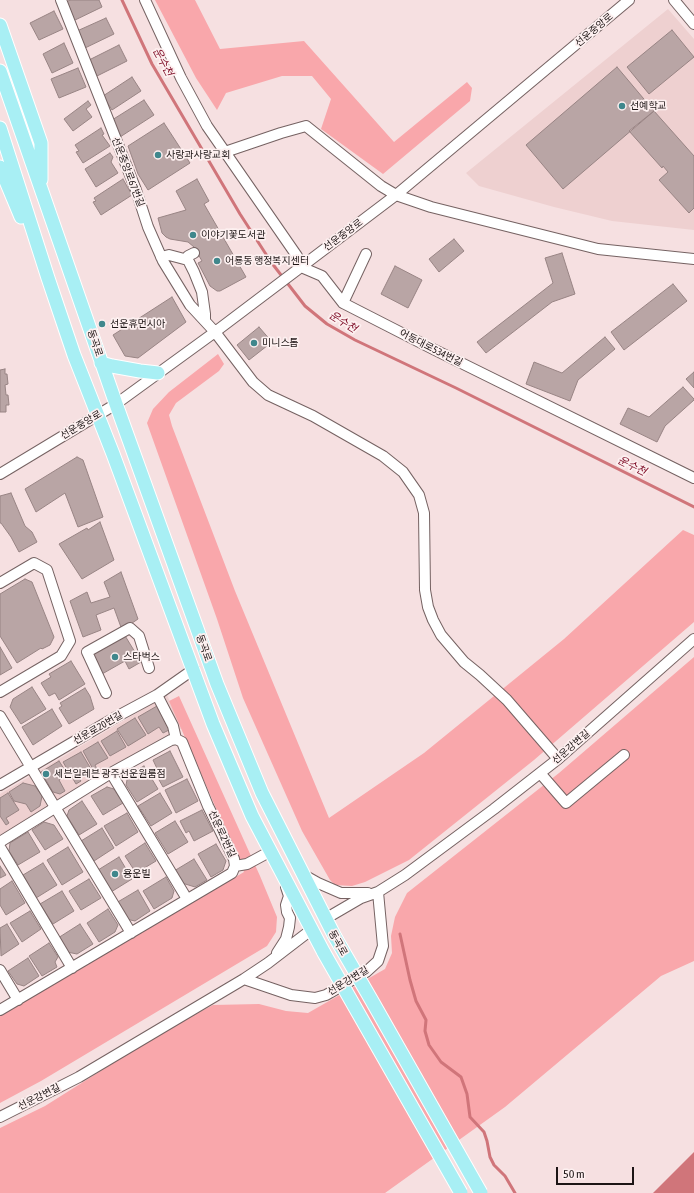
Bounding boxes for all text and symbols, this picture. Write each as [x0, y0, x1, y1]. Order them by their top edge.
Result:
street label: 선운중앙로 [573, 11, 615, 49]
water label: 운수천 [150, 45, 176, 79]
place label: 선예학교 [630, 100, 667, 112]
marker: 선예학교 [617, 101, 627, 111]
street label: 선운중앙로67번길 [109, 135, 147, 209]
place label: 사랑과사랑교회 [166, 149, 230, 161]
marker: 사랑과사랑교회 [153, 150, 163, 160]
street label: 선운중앙로 [321, 216, 365, 254]
place label: 이야기꽃도서관 [201, 229, 265, 241]
marker: 이야기꽃도서관 [188, 230, 198, 240]
place label: 어룡동 행정복지센터 [225, 255, 309, 267]
marker: 어룡동 행정복지센터 [212, 256, 222, 266]
water label: 운수천 [327, 308, 359, 336]
place label: 선운휴먼시아 [110, 318, 165, 330]
marker: 선운휴먼시아 [97, 319, 107, 329]
street label: 어등대로534번길 [397, 327, 465, 369]
street label: 동곡로 [85, 328, 105, 358]
place label: 미니스톱 [262, 337, 299, 349]
marker: 미니스톱 [249, 338, 259, 348]
street label: 선운중앙로 [58, 408, 104, 442]
water label: 운수천 [615, 453, 649, 479]
street label: 동곡로 [194, 633, 214, 663]
place label: 스타벅스 [123, 651, 160, 663]
marker: 스타벅스 [110, 652, 120, 662]
street label: 선운로20번길 [71, 709, 125, 747]
street label: 선운강변길 [550, 727, 592, 767]
place label: 세븐일레븐 광주선운원룸점 [54, 768, 166, 780]
marker: 세븐일레븐 광주선운원룸점 [41, 769, 51, 779]
street label: 선운로2번길 [206, 808, 238, 860]
place label: 용운빌 [123, 868, 151, 880]
marker: 용운빌 [110, 869, 120, 879]
street label: 동곡로 [326, 928, 350, 958]
street label: 선운강변길 [325, 964, 371, 998]
street label: 선운강변길 [16, 1081, 62, 1113]
scale bar [558, 1159, 636, 1185]
text: 50 m [563, 1167, 585, 1181]

